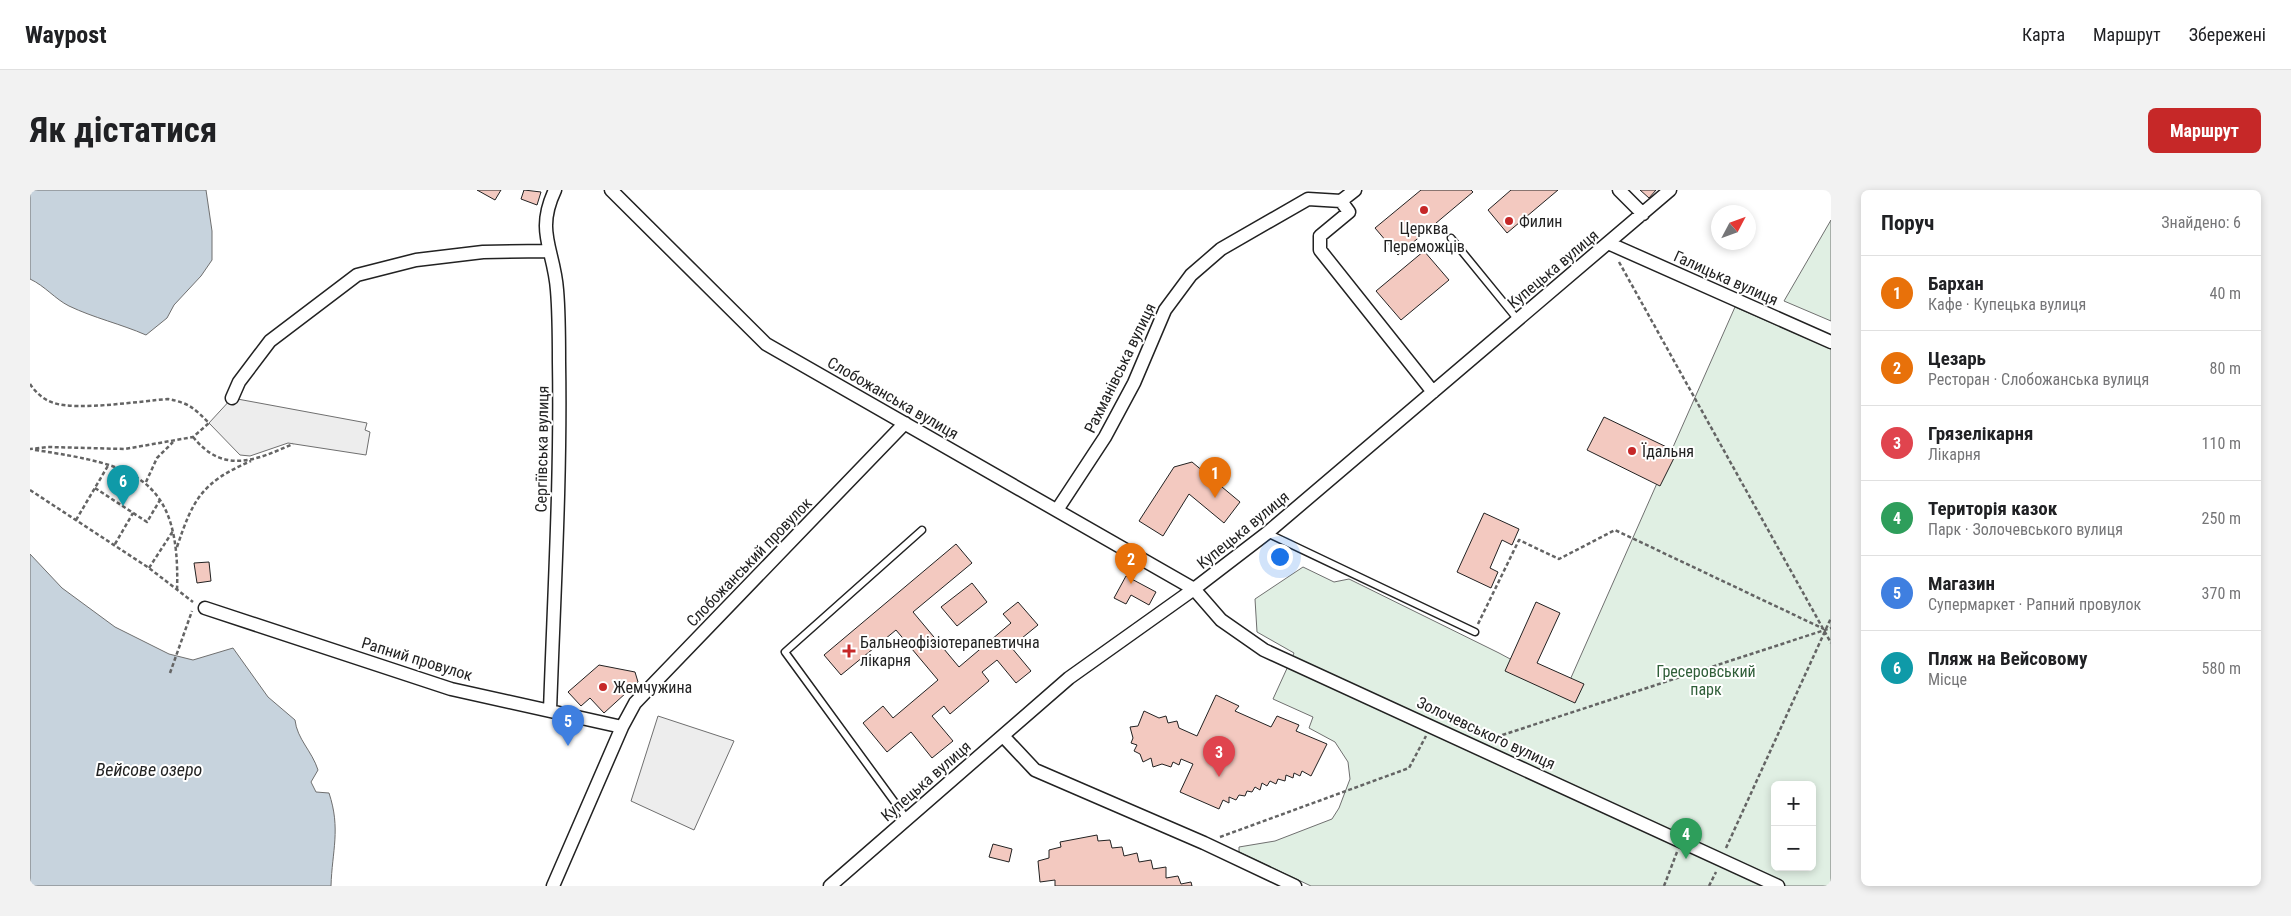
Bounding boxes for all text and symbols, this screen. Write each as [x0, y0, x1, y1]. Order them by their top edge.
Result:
text: Waypost [25, 21, 107, 49]
text: Карта [2022, 24, 2065, 45]
text: Маршрут [2093, 24, 2161, 45]
text: Збережені [2189, 24, 2266, 45]
button: Маршрут [2148, 108, 2261, 153]
text: Як дістатися [30, 110, 217, 151]
marker: Церква Переможців [1418, 204, 1430, 216]
north arrow [1711, 205, 1756, 250]
text: Поруч [1881, 211, 1934, 235]
place label: Филин [1519, 212, 1562, 231]
text: Знайдено: 6 [2161, 213, 2241, 232]
marker: Филин [1503, 215, 1515, 227]
place label: Церква Переможців [1383, 219, 1465, 256]
street label: Купецька вулиця [1504, 225, 1602, 313]
street label: Галицька вулиця [1671, 247, 1781, 309]
text: Бархан [1928, 272, 1984, 295]
text: 1 [1893, 284, 1901, 303]
text: 40 m [2209, 284, 2241, 303]
text: Кафе · Купецька вулиця [1928, 295, 2086, 314]
street label: Рахманівська вулиця [1080, 300, 1160, 436]
text: Цезарь [1928, 347, 1986, 370]
street label: Слобожанська вулиця [824, 353, 962, 443]
text: 2 [1893, 359, 1901, 378]
text: 80 m [2209, 359, 2241, 378]
text: Ресторан · Слобожанська вулиця [1928, 370, 2149, 389]
street label: Сергіївська вулиця [531, 385, 553, 513]
text: Грязелікарня [1928, 422, 2033, 445]
text: 3 [1893, 434, 1901, 453]
text: 110 m [2202, 434, 2241, 453]
place label: Їдальня [1641, 442, 1694, 461]
marker: Їдальня [1626, 445, 1638, 457]
text: Лікарня [1928, 445, 1981, 464]
pin: 1 [1199, 457, 1231, 498]
pin: 6 [107, 465, 139, 506]
street label: Купецька вулиця [1193, 487, 1293, 573]
street label: Слобожанський провулок [682, 493, 816, 631]
text: Територія казок [1928, 497, 2057, 520]
text: 4 [1893, 509, 1901, 528]
text: 250 m [2202, 509, 2241, 528]
text: Парк · Золочевського вулиця [1928, 520, 2123, 539]
pin: 2 [1115, 543, 1147, 584]
your location [1267, 544, 1293, 570]
text: Магазин [1928, 572, 1995, 595]
text: 5 [1893, 584, 1901, 603]
text: 370 m [2202, 584, 2241, 603]
text: Супермаркет · Рапний провулок [1928, 595, 2141, 614]
street label: Рапний провулок [359, 633, 475, 685]
place label: Бальнеофізіотерапевтична лікарня [860, 633, 1040, 670]
marker: Бальнеофізіотерапевтична лікарня [842, 644, 856, 658]
text: Пляж на Вейсовому [1928, 647, 2087, 670]
text: 6 [1893, 659, 1901, 678]
text: 580 m [2202, 659, 2241, 678]
park label: Гресеровський парк [1656, 662, 1756, 699]
text: Місце [1928, 670, 1967, 689]
place label: Жемчужина [613, 678, 692, 697]
marker: Жемчужина [597, 681, 609, 693]
street label: Золочевського вулиця [1414, 693, 1558, 773]
pin: 5 [552, 705, 584, 746]
pin: 3 [1203, 736, 1235, 777]
street label: Купецька вулиця [877, 737, 975, 825]
water label: Вейсове озеро [96, 759, 202, 780]
map controls [1771, 781, 1816, 871]
button: + [1771, 781, 1816, 826]
pin: 4 [1670, 818, 1702, 859]
button: − [1771, 826, 1816, 871]

